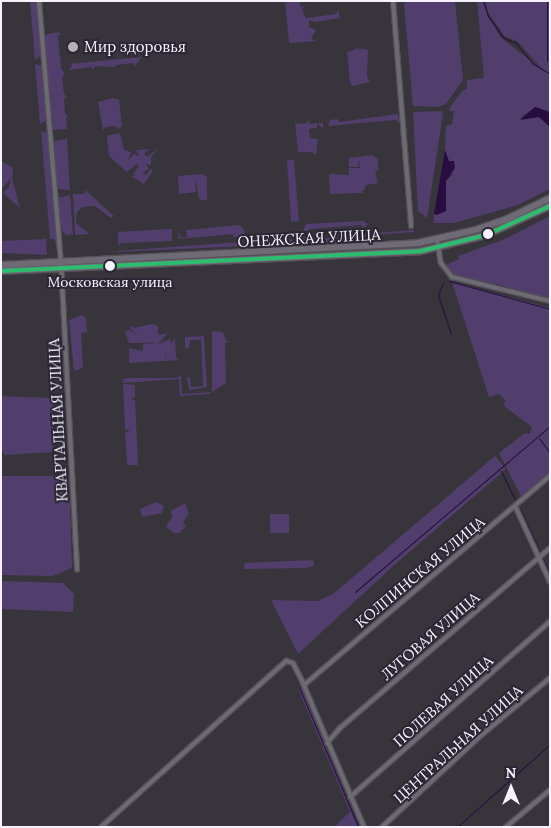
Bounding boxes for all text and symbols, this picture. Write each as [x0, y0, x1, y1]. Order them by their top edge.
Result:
place label: Мир здоровья [84, 38, 186, 56]
marker: Мир здоровья [66, 40, 80, 54]
street label: ОНЕЖСКАЯ УЛИЦА [237, 225, 381, 251]
unlabelled marker [483, 229, 493, 239]
marker: Московская улица [105, 261, 115, 271]
place label: Московская улица [47, 274, 173, 290]
street label: КВАРТАЛЬНАЯ УЛИЦА [45, 338, 71, 502]
street label: КОЛПИНСКАЯ УЛИЦА [352, 513, 488, 631]
street label: ЛУГОВАЯ УЛИЦА [377, 588, 483, 684]
street label: ПОЛЕВАЯ УЛИЦА [389, 652, 497, 750]
street label: ЦЕНТРАЛЬНАЯ УЛИЦА [390, 681, 526, 807]
north arrow [486, 763, 536, 813]
text: N [506, 764, 516, 782]

